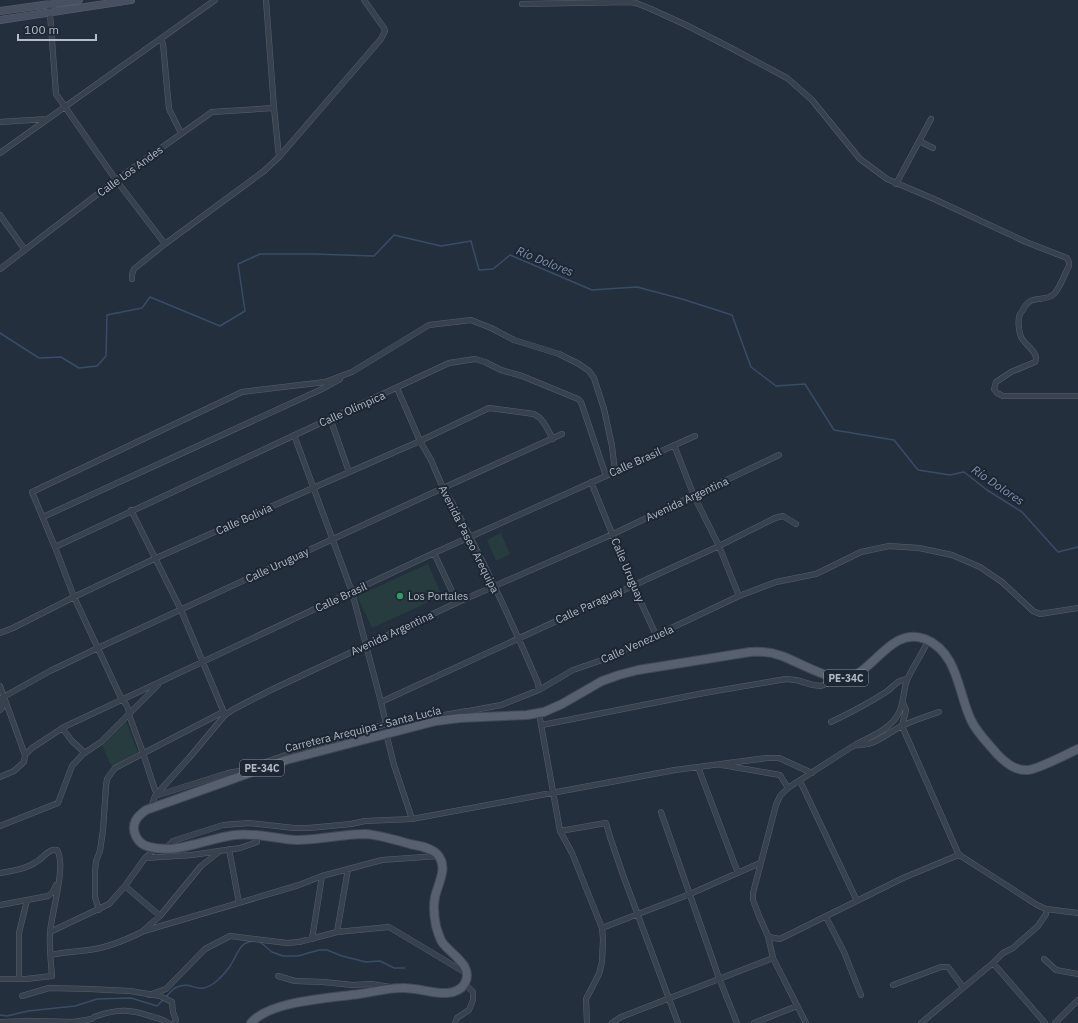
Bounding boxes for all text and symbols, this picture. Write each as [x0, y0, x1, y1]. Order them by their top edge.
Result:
scale bar [18, 16, 96, 42]
text: 100 m [24, 22, 59, 37]
street label: Calle Los Andes [94, 142, 166, 200]
water label: Río Dolores [514, 243, 576, 279]
street label: Calle Olímpica [317, 388, 387, 430]
street label: Calle Brasil [607, 444, 663, 480]
water label: Río Dolores [969, 462, 1028, 508]
street label: Avenida Argentina [643, 474, 731, 524]
street label: Avenida Paseo Arequipa [436, 483, 502, 595]
street label: Calle Bolivia [214, 500, 275, 538]
street label: Calle Uruguay [608, 536, 648, 605]
street label: Calle Uruguay [243, 544, 311, 586]
street label: Calle Brasil [313, 579, 369, 615]
street label: Calle Paraguay [553, 583, 625, 627]
place label: Los Portales [408, 589, 468, 603]
marker: Los Portales [395, 591, 405, 601]
street label: Avenida Argentina [348, 608, 436, 658]
street label: Calle Venezuela [598, 622, 676, 666]
road number: PE-34C [824, 670, 868, 686]
street label: Carretera Arequipa - Santa Lucía [284, 703, 442, 755]
road number: PE-34C [240, 760, 284, 776]

